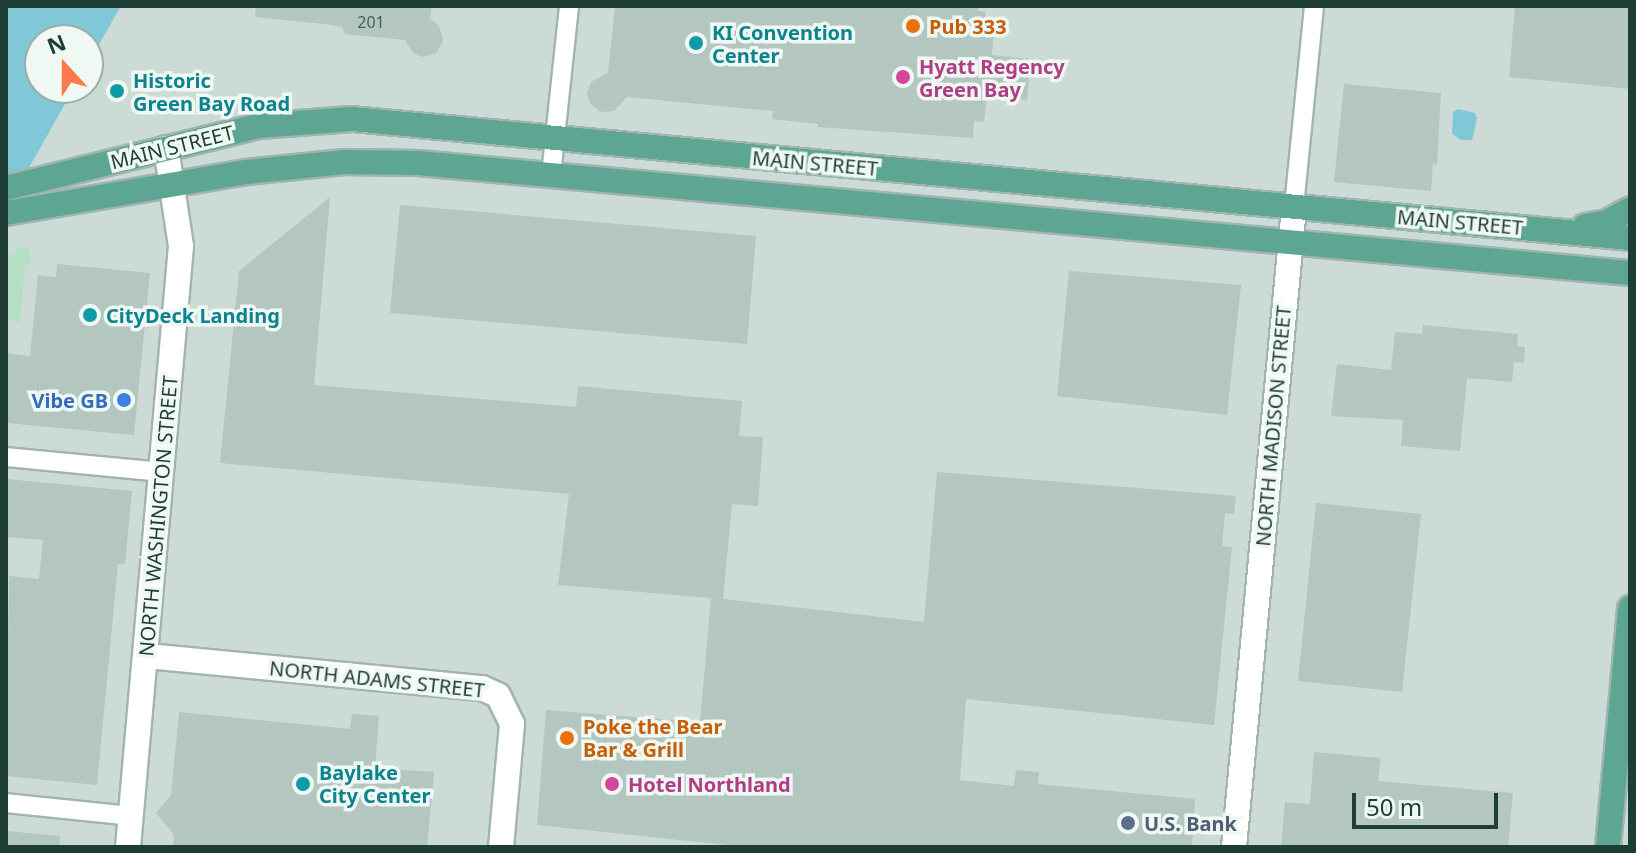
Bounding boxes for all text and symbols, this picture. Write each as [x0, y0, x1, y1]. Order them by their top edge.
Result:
house number: 201 [357, 12, 385, 32]
place label: Pub 333 [929, 14, 1007, 38]
marker: Pub 333 [904, 17, 922, 35]
place label: KI Convention Center [712, 20, 853, 67]
north arrow [24, 24, 104, 104]
text: N [42, 26, 70, 61]
marker: KI Convention Center [687, 34, 705, 52]
place label: Hyatt Regency Green Bay [919, 54, 1065, 101]
place label: Historic Green Bay Road [133, 68, 290, 115]
marker: Hyatt Regency Green Bay [894, 68, 912, 86]
marker: Historic Green Bay Road [108, 82, 126, 100]
street label: MAIN STREET [108, 120, 236, 174]
street label: MAIN STREET [751, 146, 879, 180]
street label: MAIN STREET [1396, 205, 1524, 239]
place label: CityDeck Landing [106, 303, 280, 327]
street label: NORTH MADISON STREET [1251, 305, 1295, 547]
marker: CityDeck Landing [81, 306, 99, 324]
street label: NORTH WASHINGTON STREET [134, 375, 182, 657]
place label: Vibe GB [31, 388, 108, 412]
marker: Vibe GB [115, 391, 133, 409]
street label: NORTH ADAMS STREET [268, 656, 486, 702]
place label: Poke the Bear Bar & Grill [583, 714, 722, 761]
marker: Poke the Bear Bar & Grill [558, 729, 576, 747]
place label: Baylake City Center [319, 760, 430, 807]
place label: Hotel Northland [628, 772, 791, 796]
marker: Baylake City Center [294, 775, 312, 793]
marker: Hotel Northland [603, 775, 621, 793]
scale bar [1356, 777, 1502, 827]
text: 50 m [1366, 790, 1422, 823]
place label: U.S. Bank [1144, 811, 1237, 835]
marker: U.S. Bank [1119, 814, 1137, 832]

